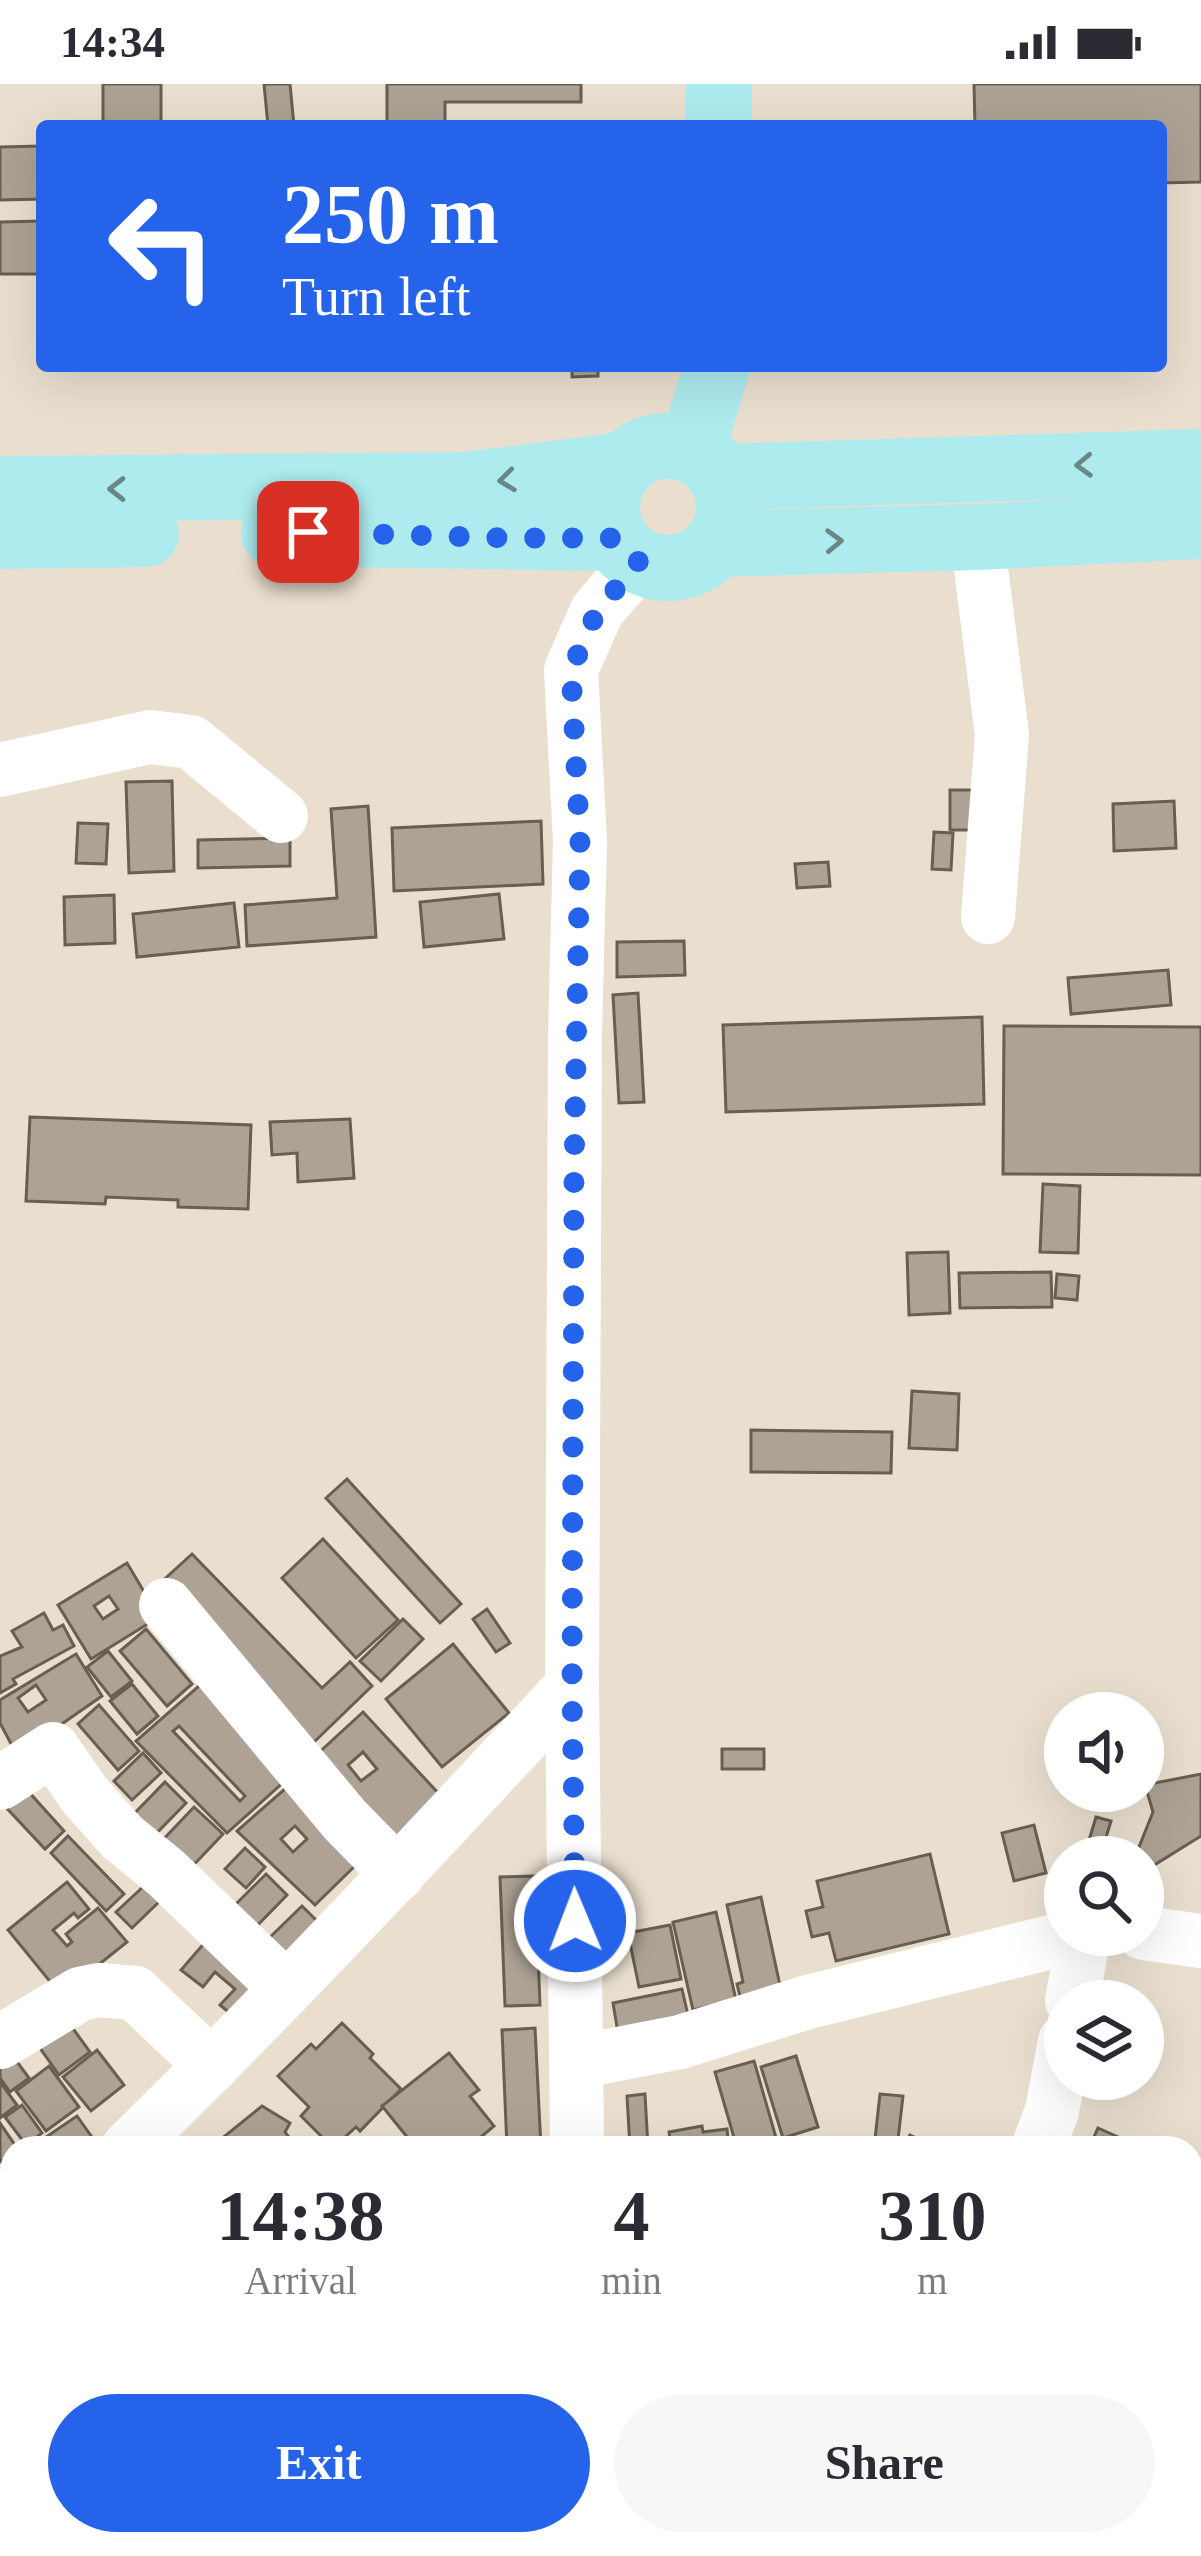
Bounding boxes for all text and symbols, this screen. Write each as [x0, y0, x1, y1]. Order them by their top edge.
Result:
text: 14:34 [60, 17, 165, 67]
icon: left [84, 168, 240, 324]
text: 250 m [282, 168, 499, 261]
text: Turn left [282, 267, 471, 327]
one-way arrow [1074, 452, 1093, 478]
one-way arrow [497, 466, 516, 492]
one-way arrow [107, 476, 125, 502]
pin [257, 481, 359, 583]
icon: arrive [275, 499, 341, 565]
one-way arrow [825, 529, 844, 555]
map controls [1044, 1692, 1164, 2100]
button: sound [1044, 1692, 1164, 1812]
button: search [1044, 1836, 1164, 1956]
position arrow [512, 1858, 638, 1984]
button: layers [1044, 1980, 1164, 2100]
text: 14:38 [217, 2176, 385, 2256]
text: 4 [613, 2176, 649, 2256]
text: 310 [878, 2176, 986, 2256]
text: Arrival [244, 2259, 357, 2302]
text: min [601, 2259, 662, 2302]
text: m [917, 2259, 948, 2302]
button: Exit [48, 2394, 590, 2532]
button: Share [614, 2394, 1155, 2532]

